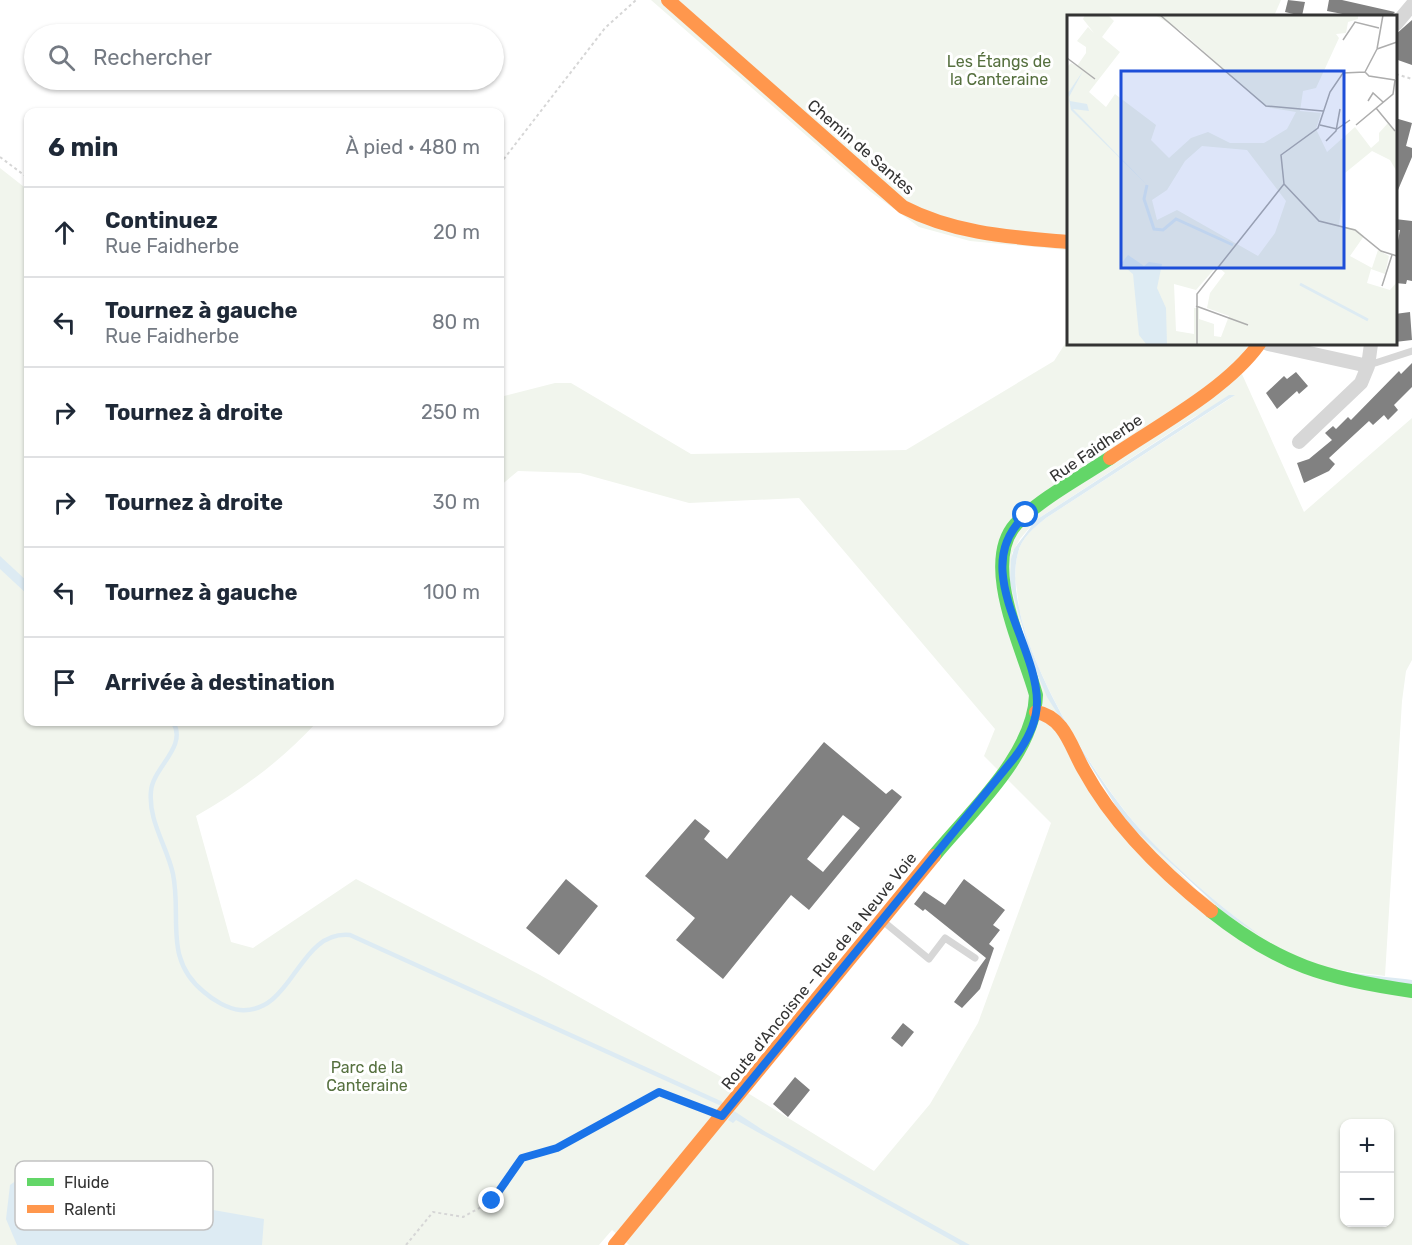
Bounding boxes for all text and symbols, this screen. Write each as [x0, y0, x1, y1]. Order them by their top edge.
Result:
inset map [1067, 15, 1397, 345]
search box [24, 24, 504, 90]
icon: search [45, 41, 78, 74]
text: Rechercher [93, 44, 212, 71]
park label: Les Étangs de la Canteraine [947, 52, 1051, 89]
street label: Chemin de Santes [804, 95, 918, 199]
text: 6 min [48, 132, 118, 163]
text: À pied · 480 m [345, 135, 480, 159]
text: Continuez [105, 207, 218, 234]
icon: ahead [48, 216, 81, 249]
text: 20 m [433, 220, 480, 244]
text: Rue Faidherbe [105, 234, 239, 258]
text: Tournez à gauche [105, 297, 298, 324]
icon: left [48, 306, 81, 339]
text: 80 m [432, 310, 480, 334]
text: Rue Faidherbe [105, 324, 239, 348]
icon: right [48, 396, 81, 429]
text: Tournez à droite [105, 399, 283, 426]
text: 250 m [421, 400, 480, 424]
street label: Rue Faidherbe [1046, 410, 1146, 486]
icon: right [48, 486, 81, 519]
text: Tournez à droite [105, 489, 283, 516]
text: 30 m [433, 490, 480, 514]
route start [1012, 501, 1038, 527]
icon: left [48, 576, 81, 609]
text: Tournez à gauche [105, 579, 298, 606]
text: 100 m [423, 580, 480, 604]
icon: arrive [48, 666, 81, 699]
text: Arrivée à destination [105, 669, 335, 696]
street label: Route d'Ancoisne - Rue de la Neuve Voie [717, 849, 921, 1093]
park label: Parc de la Canteraine [326, 1058, 408, 1095]
map controls [1340, 1119, 1394, 1227]
button: + [1340, 1119, 1394, 1173]
legend [15, 1161, 213, 1230]
text: Fluide [64, 1173, 109, 1192]
button: − [1340, 1173, 1394, 1227]
route end [478, 1187, 504, 1213]
text: Ralenti [64, 1200, 116, 1219]

